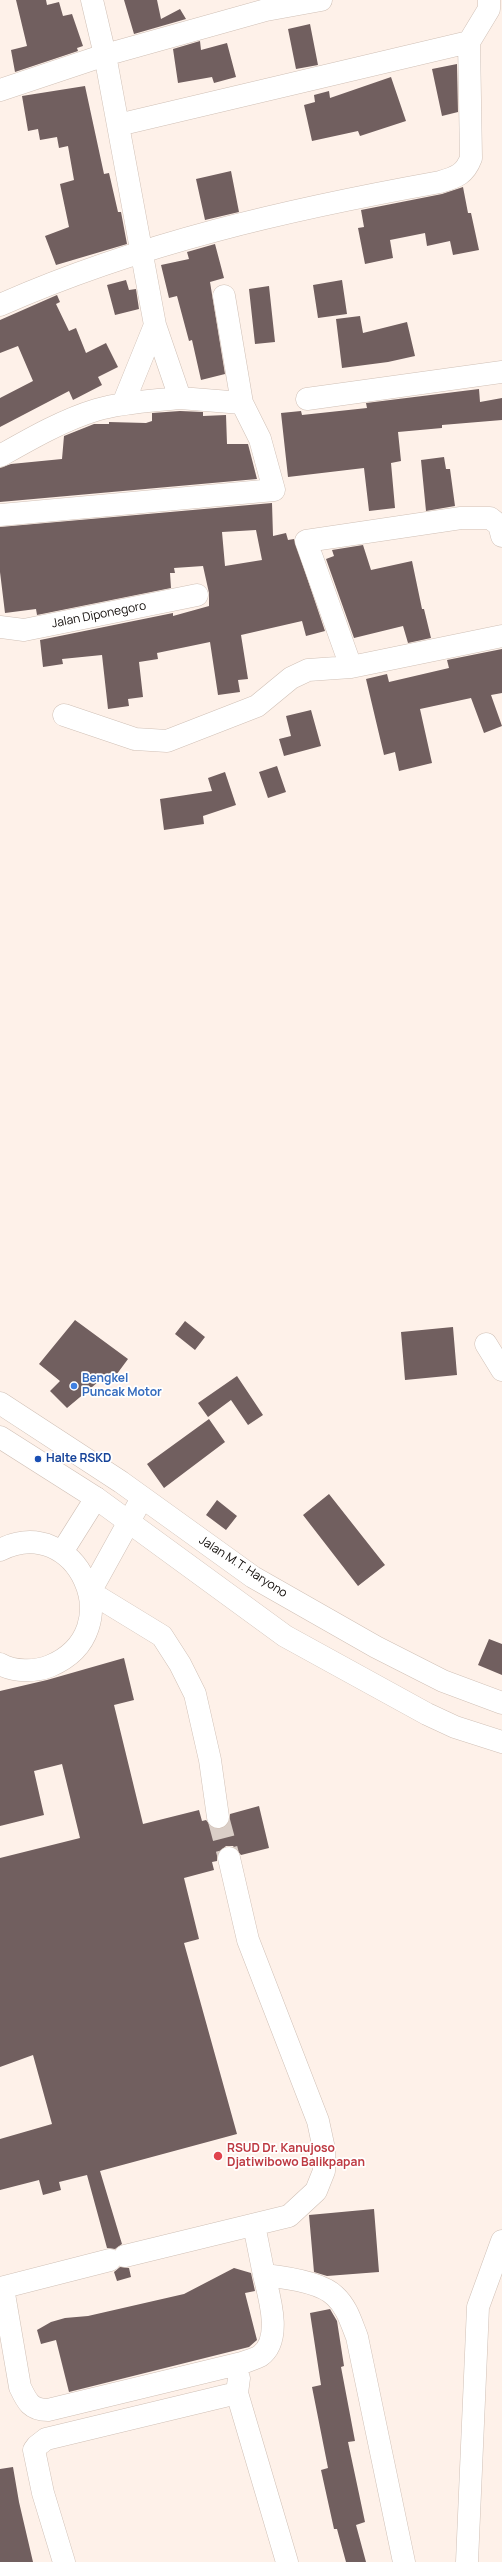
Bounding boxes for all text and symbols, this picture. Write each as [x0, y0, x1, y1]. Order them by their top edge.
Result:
street label: Jalan Diponegoro [51, 599, 147, 631]
place label: Bengkel Puncak Motor [82, 1372, 162, 1400]
marker: Bengkel Puncak Motor [69, 1381, 79, 1391]
place label: Halte RSKD [46, 1452, 111, 1466]
marker: Halte RSKD [33, 1454, 43, 1464]
street label: Jalan M.T. Haryono [196, 1533, 290, 1601]
place label: RSUD Dr. Kanujoso Djatiwibowo Balikpapan [227, 2142, 365, 2170]
marker: RSUD Dr. Kanujoso Djatiwibowo Balikpapan [212, 2150, 224, 2162]

